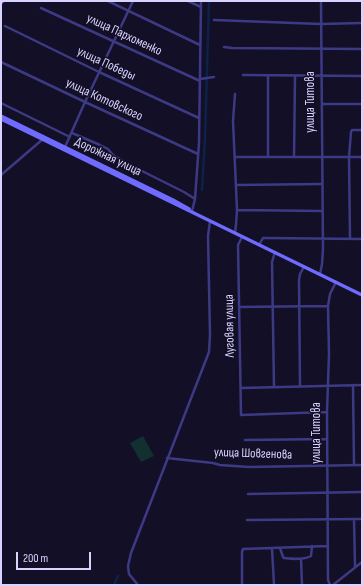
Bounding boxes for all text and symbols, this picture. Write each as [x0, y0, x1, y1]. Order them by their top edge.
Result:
street label: улица Пархоменко [84, 11, 164, 59]
street label: улица Победы [74, 44, 138, 84]
street label: улица Титова [303, 71, 319, 133]
street label: улица Котовского [63, 75, 145, 125]
street label: Дорожная улица [72, 134, 144, 180]
street label: Луговая улица [222, 294, 238, 358]
street label: улица Титова [309, 402, 325, 464]
street label: улица Шовгенова [214, 445, 292, 463]
scale bar [18, 544, 93, 570]
text: 200 m [23, 551, 48, 566]

